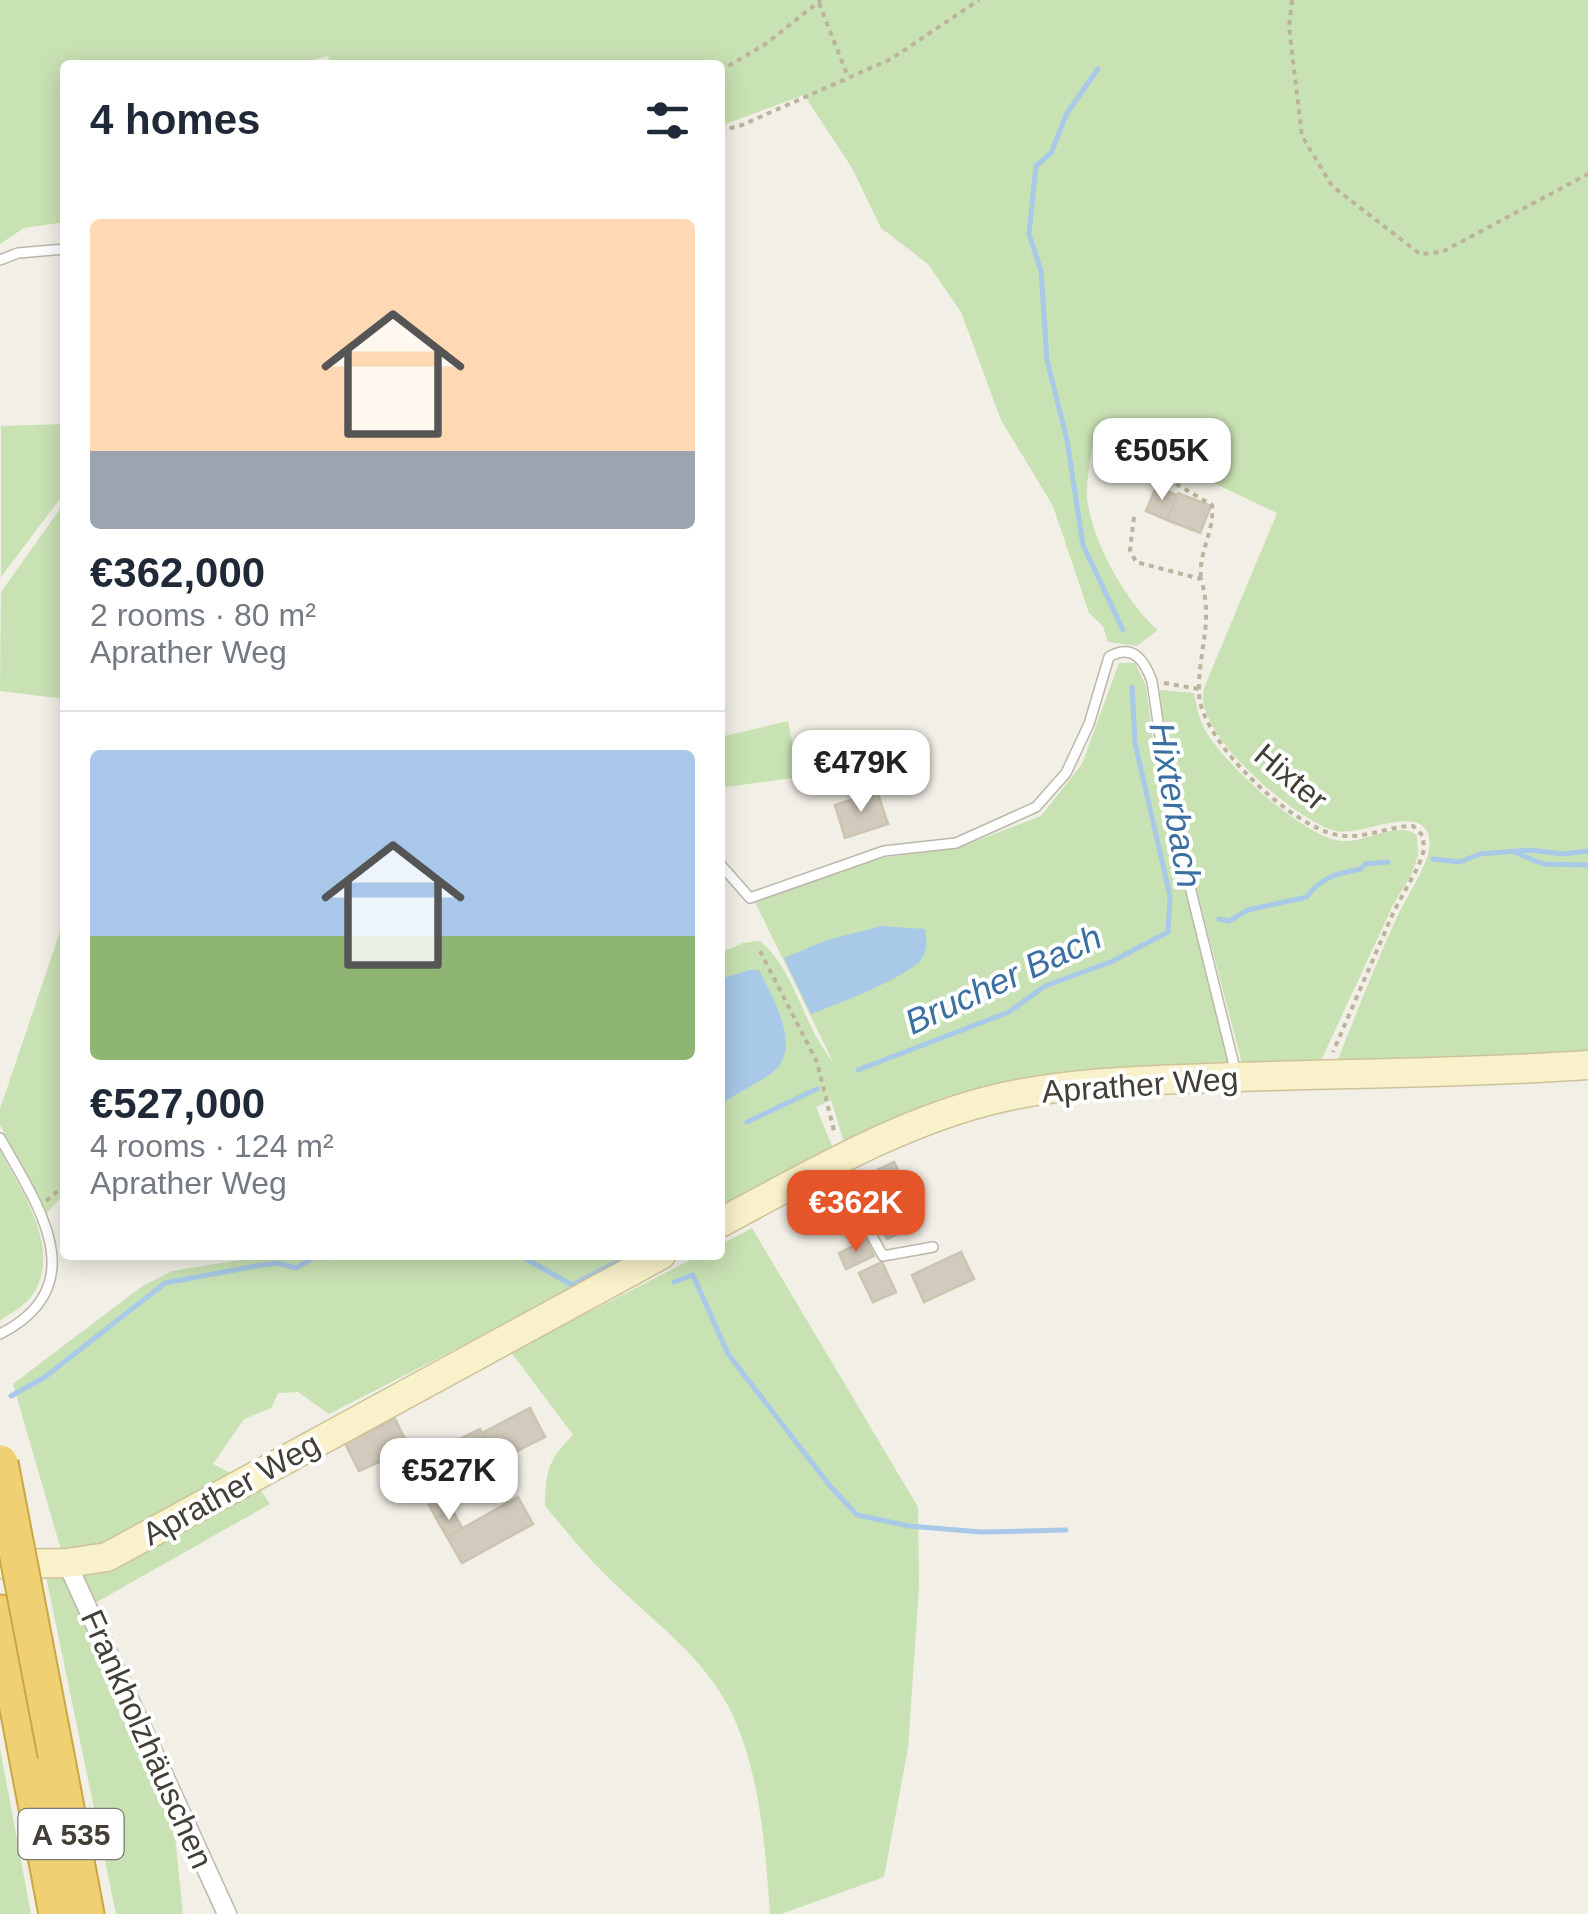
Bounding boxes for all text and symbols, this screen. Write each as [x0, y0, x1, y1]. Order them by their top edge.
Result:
icon: filters [640, 93, 695, 148]
text: 4 homes [90, 96, 260, 143]
icon: home [303, 284, 483, 464]
pin: €505K [1092, 418, 1232, 503]
text: €505K [1115, 432, 1209, 468]
text: €362,000 [90, 549, 265, 596]
text: 2 rooms · 80 m² [90, 597, 316, 633]
text: Aprather Weg [90, 634, 287, 670]
water label: Hixterbach [1142, 719, 1210, 891]
pin: €479K [791, 730, 931, 815]
street label: Hixter [1247, 736, 1335, 818]
text: €479K [814, 744, 908, 780]
icon: home [303, 815, 483, 995]
water label: Brucher Bach [899, 917, 1107, 1041]
street label: Aprather Weg [1041, 1060, 1239, 1110]
text: €527,000 [90, 1080, 265, 1127]
text: 4 rooms · 124 m² [90, 1128, 334, 1164]
text: Aprather Weg [90, 1165, 287, 1201]
pin: €362K [786, 1170, 926, 1255]
text: €362K [809, 1184, 903, 1220]
street label: Aprather Weg [136, 1426, 326, 1552]
pin: €527K [379, 1438, 519, 1523]
text: €527K [402, 1452, 496, 1488]
street label: Frankholzhäuschen [74, 1604, 220, 1874]
road number: A 535 [18, 1809, 124, 1859]

